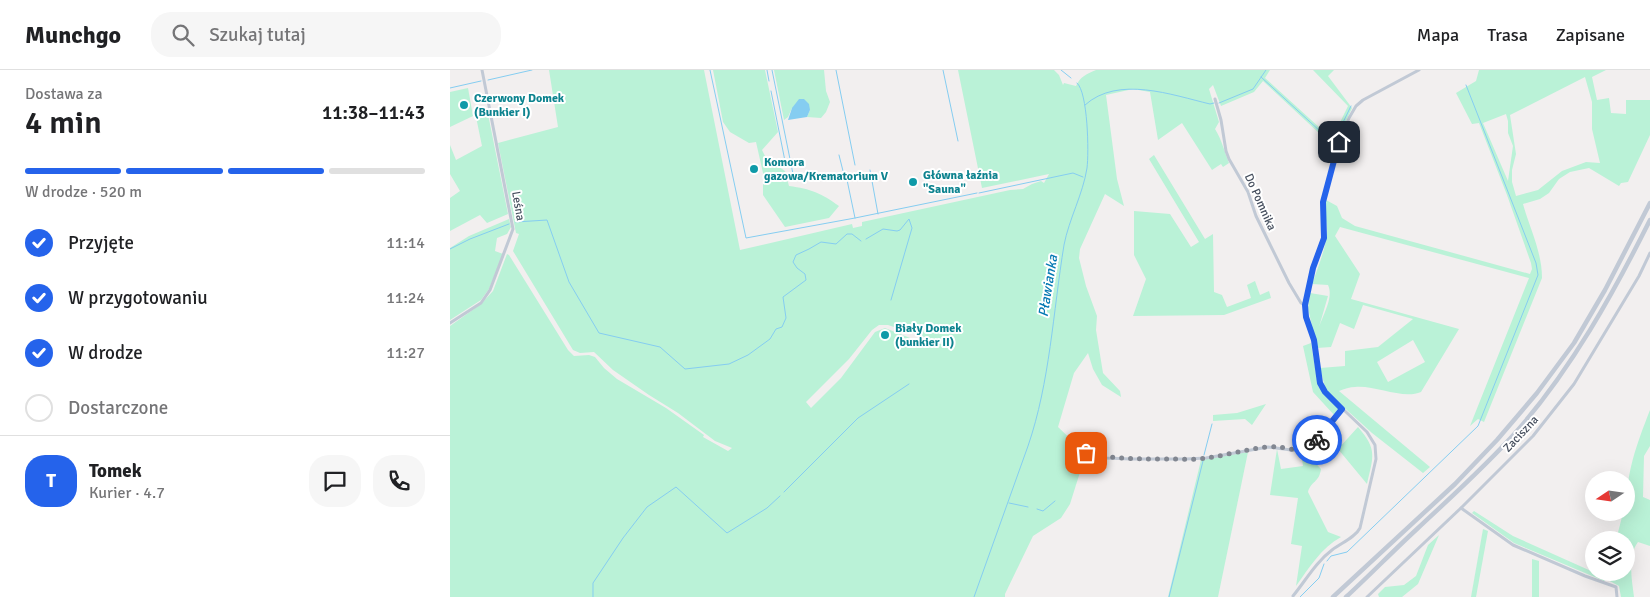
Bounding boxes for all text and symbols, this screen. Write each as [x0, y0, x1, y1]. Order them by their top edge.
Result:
search box [151, 12, 501, 57]
text: Munchgo [25, 20, 121, 50]
icon: search [169, 21, 197, 49]
text: Szukaj tutaj [209, 23, 306, 47]
text: Mapa [1417, 24, 1459, 46]
text: Trasa [1487, 24, 1528, 46]
text: Zapisane [1556, 24, 1625, 46]
text: Dostawa za [25, 84, 103, 104]
place label: Czerwony Domek (Bunkier I) [474, 91, 565, 120]
marker: Czerwony Domek (Bunkier I) [458, 99, 470, 111]
text: 11:38–11:43 [322, 101, 425, 125]
text: 4 min [25, 103, 102, 142]
pin [1318, 121, 1360, 163]
icon: home [1325, 128, 1353, 156]
place label: Komora gazowa/Krematorium V [764, 155, 889, 184]
marker: Komora gazowa/Krematorium V [748, 163, 760, 175]
place label: Główna łaźnia "Sauna" [923, 168, 998, 197]
street label: Do Pomnika [1241, 171, 1279, 233]
marker: Główna łaźnia "Sauna" [907, 176, 919, 188]
text: W drodze · 520 m [25, 182, 142, 202]
street label: Leśna [508, 190, 528, 222]
icon: check [25, 229, 53, 257]
text: Przyjęte [68, 231, 134, 255]
text: 11:14 [386, 233, 425, 253]
water label: Pławianka [1035, 253, 1061, 318]
icon: check [25, 284, 53, 312]
text: W przygotowaniu [68, 286, 208, 310]
text: 11:24 [386, 288, 425, 308]
place label: Biały Domek (bunkier II) [895, 321, 962, 350]
marker: Biały Domek (bunkier II) [879, 329, 891, 341]
icon: check [25, 339, 53, 367]
text: W drodze [68, 341, 143, 365]
text: 11:27 [386, 343, 425, 363]
text: Dostarczone [68, 396, 168, 420]
street label: Zaciszna [1500, 412, 1542, 456]
courier [1292, 415, 1342, 465]
icon: bike [1303, 426, 1331, 454]
pin [1065, 432, 1107, 474]
icon: bag [1072, 439, 1100, 467]
button: chat [309, 455, 361, 507]
button: phone [373, 455, 425, 507]
text: Tomek [89, 459, 142, 483]
text: T [46, 469, 56, 493]
north arrow [1585, 471, 1635, 521]
map controls [1585, 471, 1635, 581]
text: Kurier · 4.7 [89, 483, 165, 503]
button: layers [1585, 531, 1635, 581]

